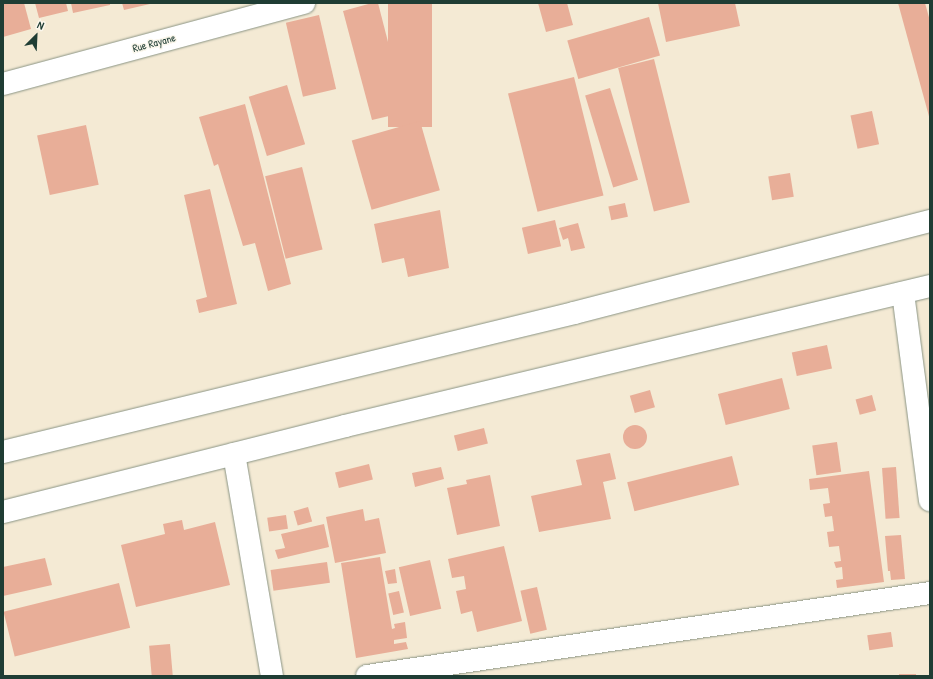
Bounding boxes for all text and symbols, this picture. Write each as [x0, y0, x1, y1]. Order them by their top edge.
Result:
north arrow [16, 16, 56, 56]
text: N [35, 17, 46, 33]
street label: Rue Rayane [131, 31, 177, 55]

